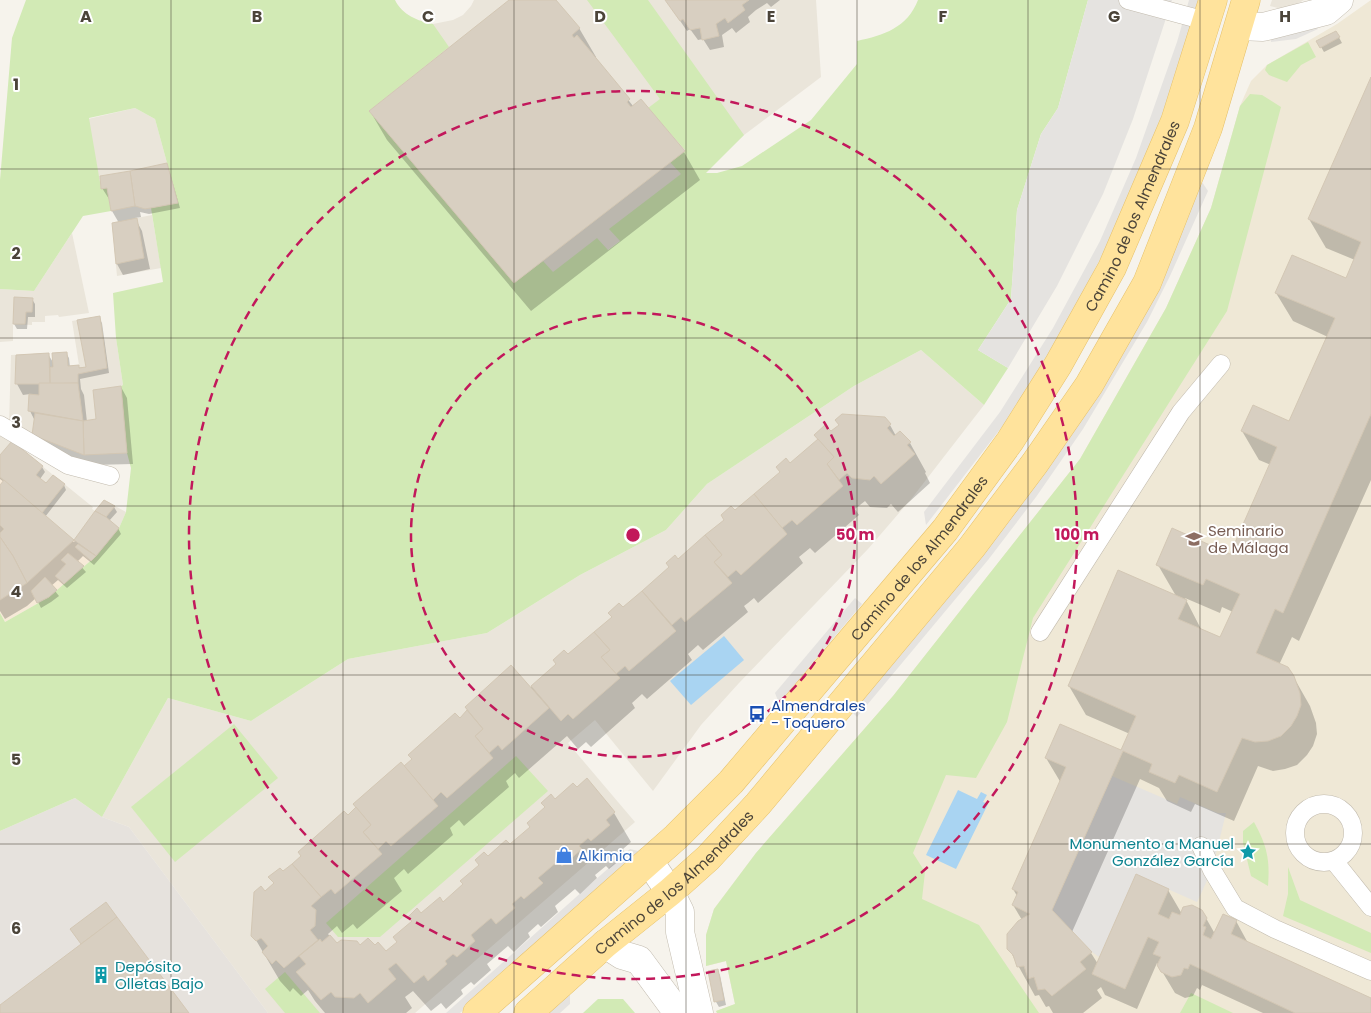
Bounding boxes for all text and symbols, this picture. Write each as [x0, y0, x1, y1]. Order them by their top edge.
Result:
text: A [80, 5, 92, 28]
text: B [252, 5, 262, 28]
text: C [422, 5, 434, 28]
text: D [594, 5, 606, 28]
text: E [767, 5, 775, 28]
text: F [939, 5, 948, 28]
text: G [1108, 5, 1120, 28]
text: H [1279, 5, 1291, 28]
text: 1 [13, 73, 19, 96]
street label: Camino de los Almendrales [1079, 117, 1185, 315]
text: 2 [11, 242, 21, 265]
text: 3 [11, 411, 21, 434]
street label: Camino de los Almendrales [845, 471, 992, 645]
place label: Seminario de Málaga [1208, 520, 1289, 558]
text: 50 m [836, 524, 874, 545]
text: 100 m [1055, 524, 1099, 545]
centre of rings [624, 526, 642, 544]
school or university icon: Seminario de Málaga [1184, 529, 1204, 549]
text: 4 [11, 580, 22, 603]
place label: Almendrales - Toquero [771, 695, 866, 733]
bus stop icon: Almendrales - Toquero [747, 704, 767, 724]
text: 5 [11, 748, 21, 771]
street label: Camino de los Almendrales [590, 805, 758, 959]
place label: Monumento a Manuel González García [1069, 833, 1234, 871]
place icon: Monumento a Manuel González García [1238, 842, 1258, 862]
shop icon: Alkimia [554, 845, 574, 865]
place label: Alkimia [578, 845, 633, 866]
text: 6 [11, 917, 21, 940]
place label: Depósito Olletas Bajo [115, 956, 204, 994]
building icon: Depósito Olletas Bajo [91, 965, 111, 985]

